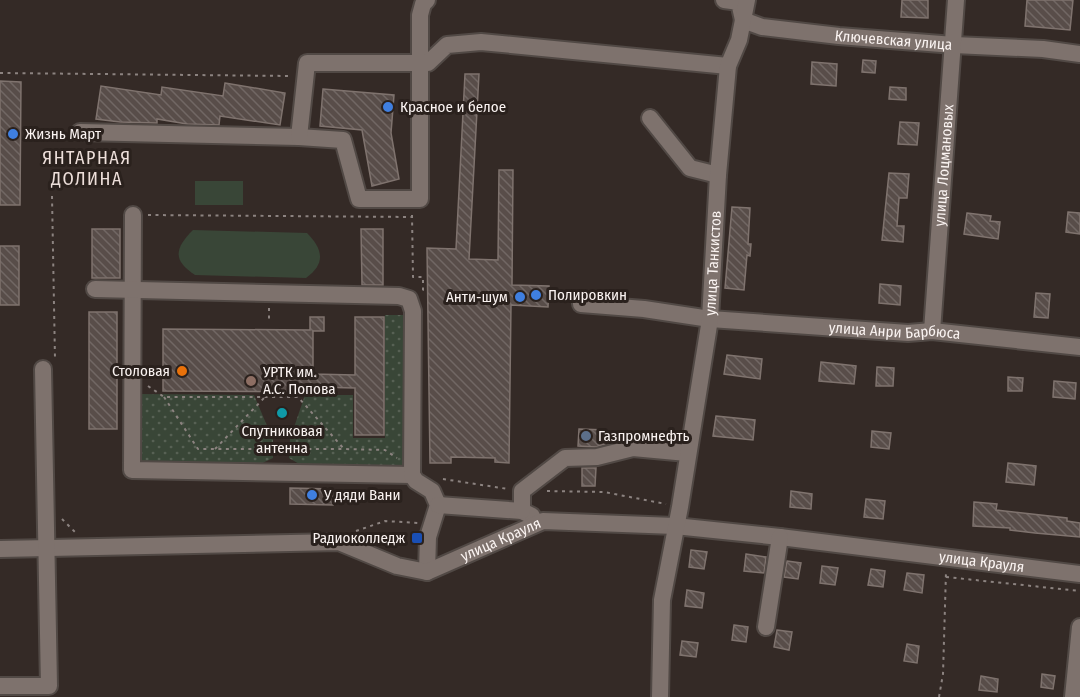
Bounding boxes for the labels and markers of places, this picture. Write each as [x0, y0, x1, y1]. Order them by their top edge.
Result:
place label: Красное и белое [400, 98, 506, 116]
marker: Красное и белое [381, 100, 395, 114]
place label: Жизнь Март [25, 125, 102, 143]
marker: Жизнь Март [6, 127, 20, 141]
place label: Полировкин [548, 286, 627, 304]
place label: Анти-шум [446, 288, 508, 306]
marker: Полировкин [529, 288, 543, 302]
marker: Анти-шум [513, 290, 527, 304]
place label: Столовая [112, 362, 170, 380]
place label: УРТК им. А.С. Попова [262, 363, 336, 398]
marker: Столовая [175, 364, 189, 378]
marker: УРТК им. А.С. Попова [244, 374, 258, 388]
marker: Спутниковая антенна [275, 406, 289, 420]
place label: Спутниковая антенна [241, 422, 323, 457]
place label: Газпромнефть [598, 427, 690, 445]
marker: Газпромнефть [579, 429, 593, 443]
place label: У дяди Вани [323, 486, 401, 504]
marker: У дяди Вани [305, 488, 319, 502]
place label: Радиоколледж [313, 529, 405, 547]
marker: Радиоколледж [410, 531, 424, 545]

